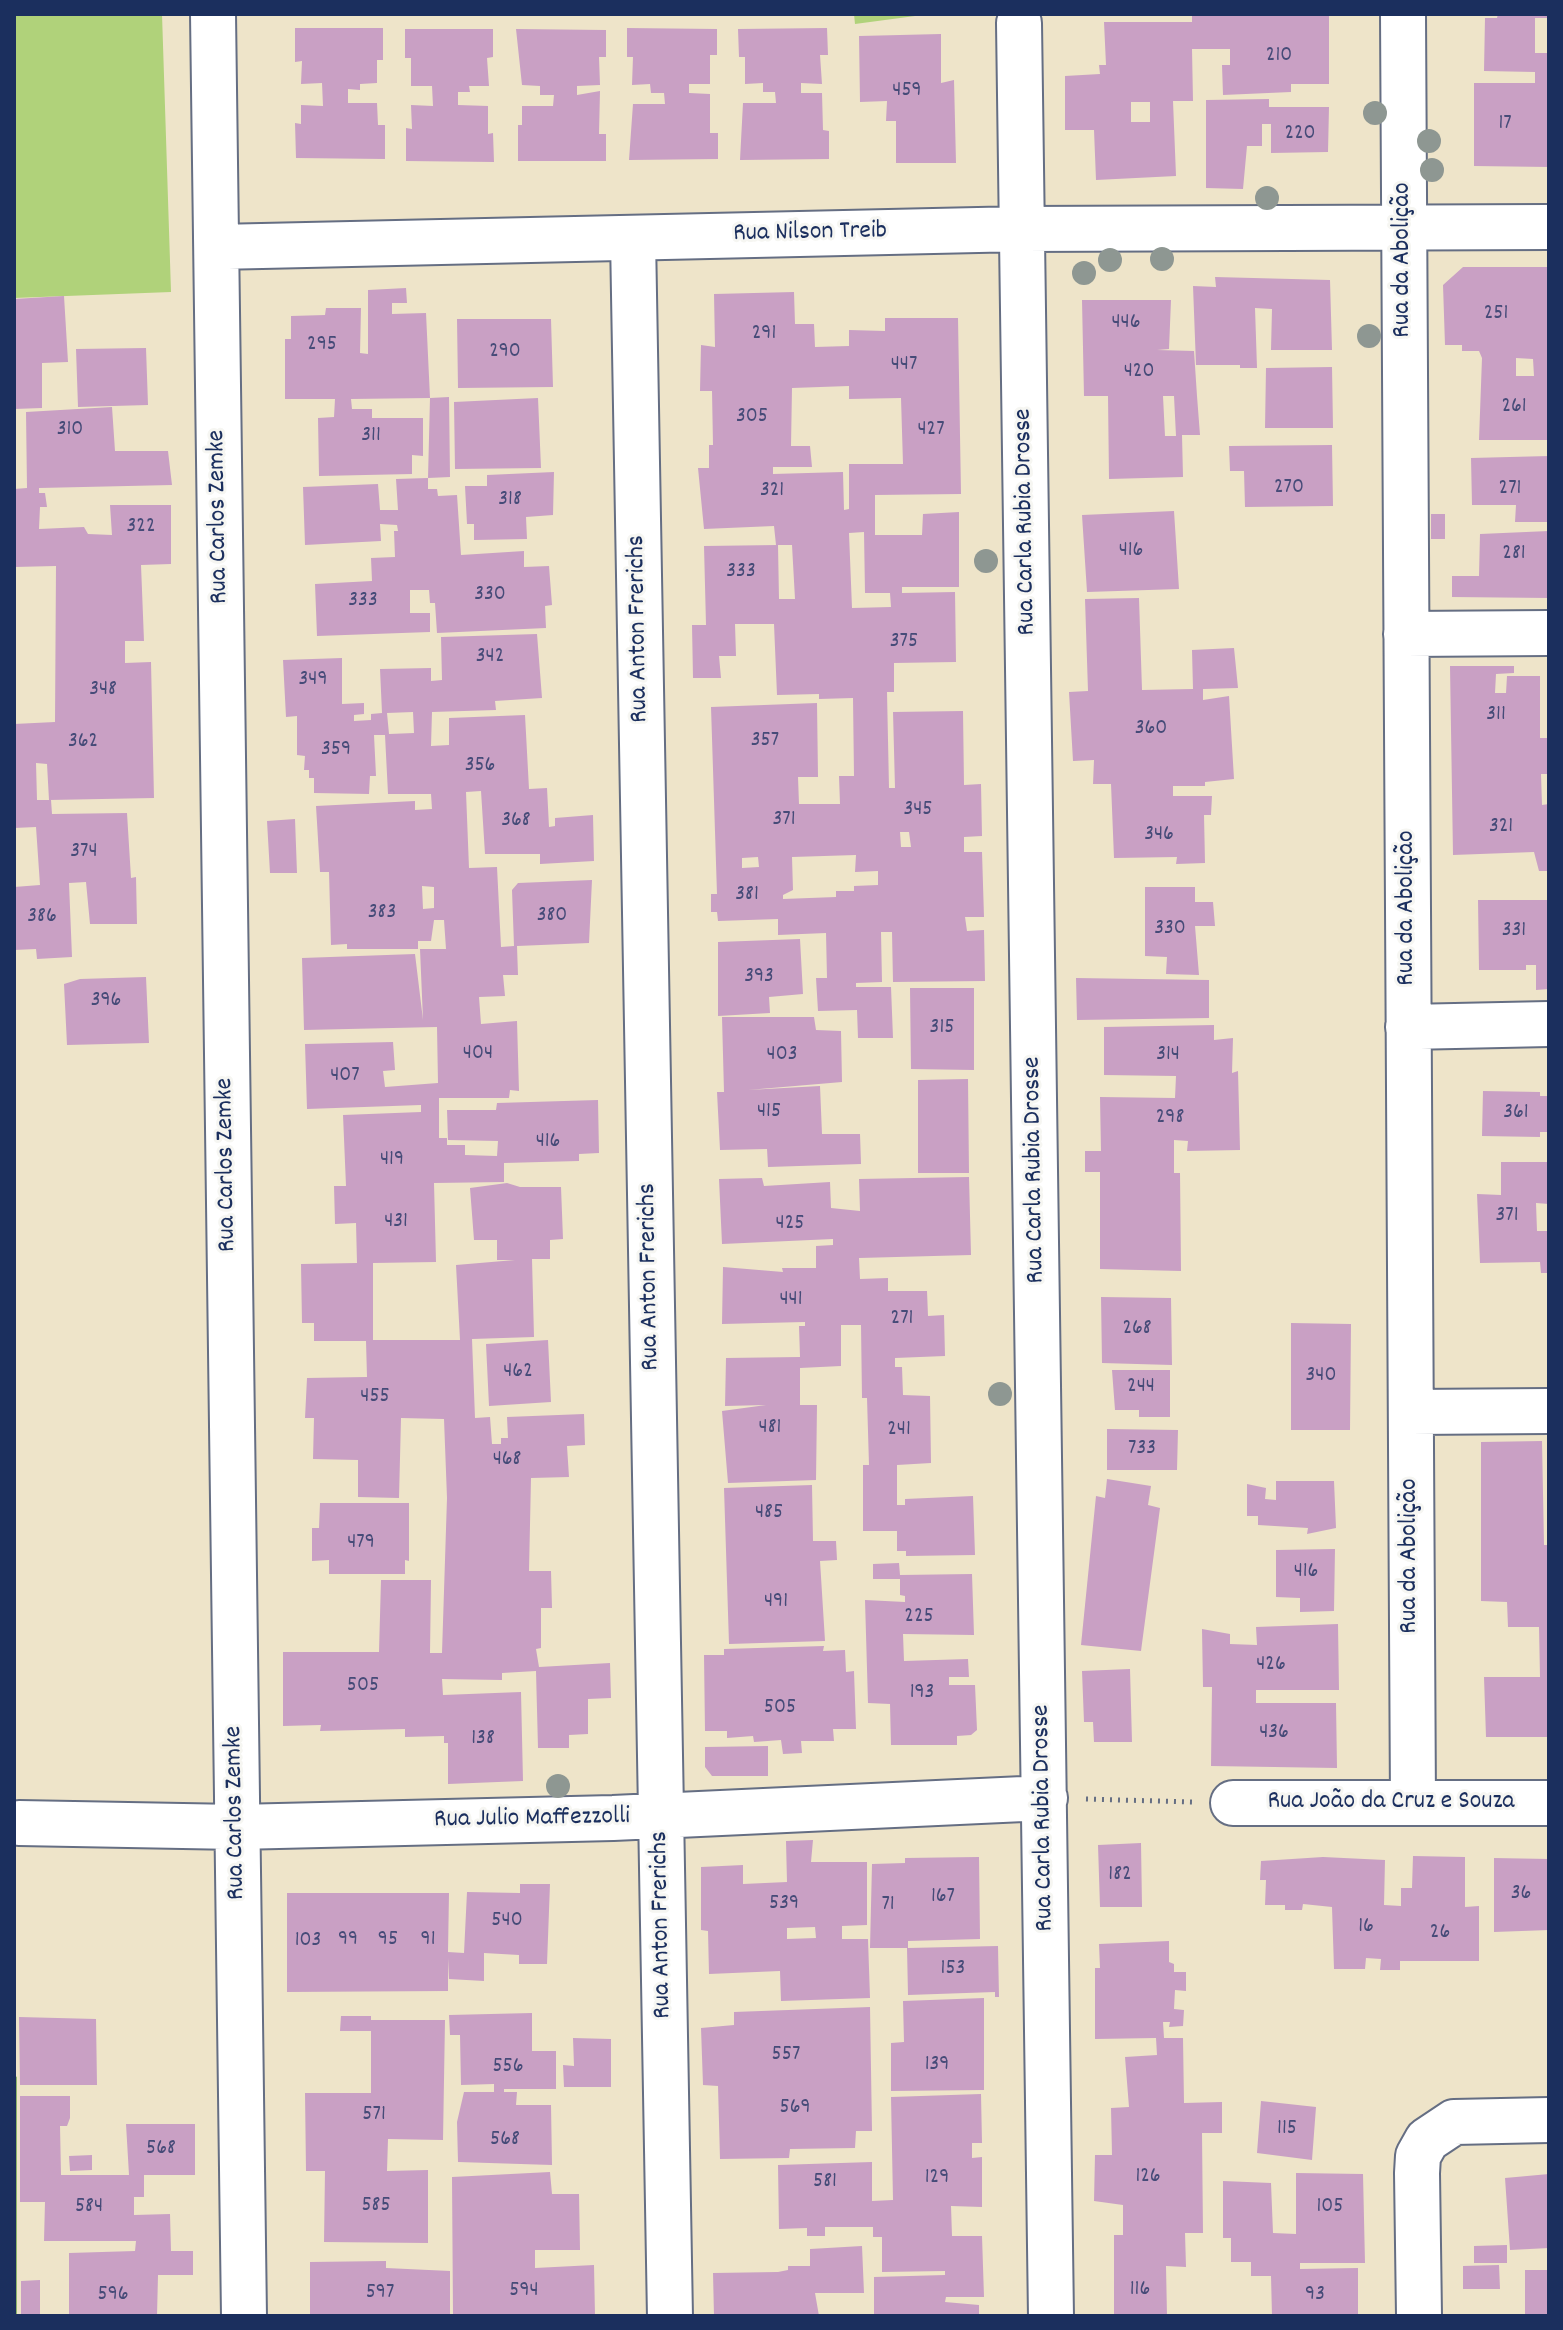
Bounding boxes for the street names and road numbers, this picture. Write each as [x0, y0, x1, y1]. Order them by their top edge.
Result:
street label: Rua da Abolição [1388, 182, 1420, 338]
street label: Rua Nilson Treib [733, 217, 887, 251]
street label: Rua Carla Rubia Drosse [1009, 408, 1045, 636]
street label: Rua Carlos Zemke [203, 430, 237, 604]
street label: Rua Anton Frerichs [623, 535, 657, 723]
street label: Rua da Abolição [1392, 830, 1424, 986]
street label: Rua Carla Rubia Drosse [1018, 1056, 1054, 1284]
street label: Rua Carlos Zemke [211, 1078, 245, 1252]
street label: Rua Anton Frerichs [634, 1183, 668, 1371]
street label: Rua da Abolição [1395, 1478, 1427, 1634]
street label: Rua Carla Rubia Drosse [1027, 1704, 1063, 1932]
street label: Rua Carlos Zemke [220, 1726, 254, 1900]
street label: Rua João da Cruz e Souza [1267, 1787, 1515, 1819]
street label: Rua Julio Maffezzolli [434, 1803, 630, 1837]
street label: Rua Anton Frerichs [646, 1831, 680, 2019]

